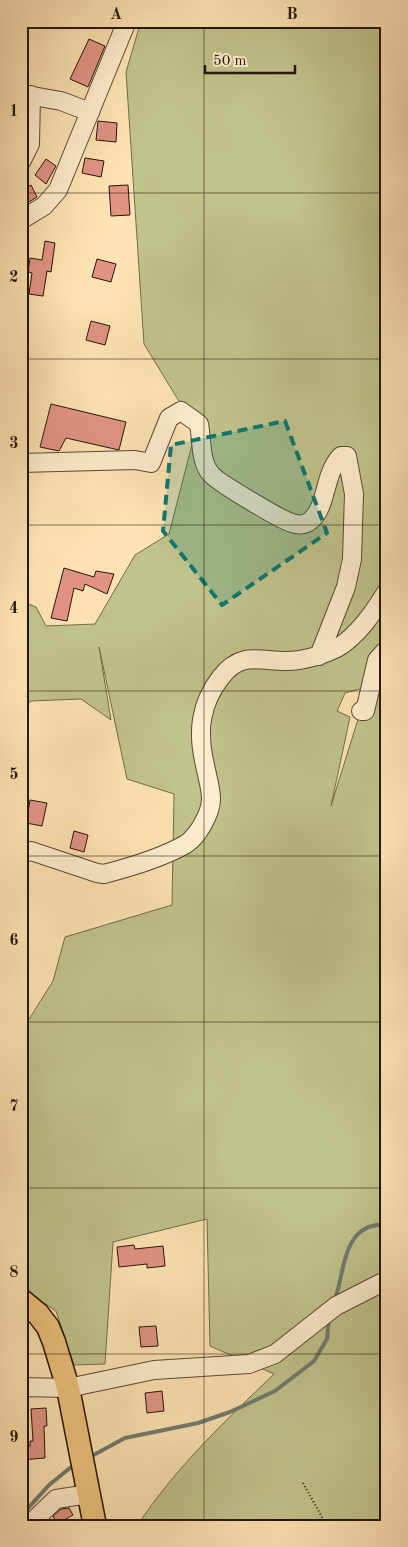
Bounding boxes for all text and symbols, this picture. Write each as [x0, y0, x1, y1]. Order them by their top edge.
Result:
text: A [110, 7, 122, 23]
text: B [286, 7, 298, 23]
scale bar [205, 42, 296, 74]
text: 50 m [213, 54, 247, 69]
text: 1 [9, 104, 19, 120]
text: 2 [9, 270, 19, 286]
text: 3 [9, 436, 19, 452]
text: 4 [9, 601, 19, 617]
text: 5 [9, 767, 19, 783]
text: 6 [9, 933, 19, 949]
text: 7 [9, 1099, 19, 1115]
text: 8 [9, 1265, 19, 1281]
text: 9 [9, 1430, 19, 1446]

